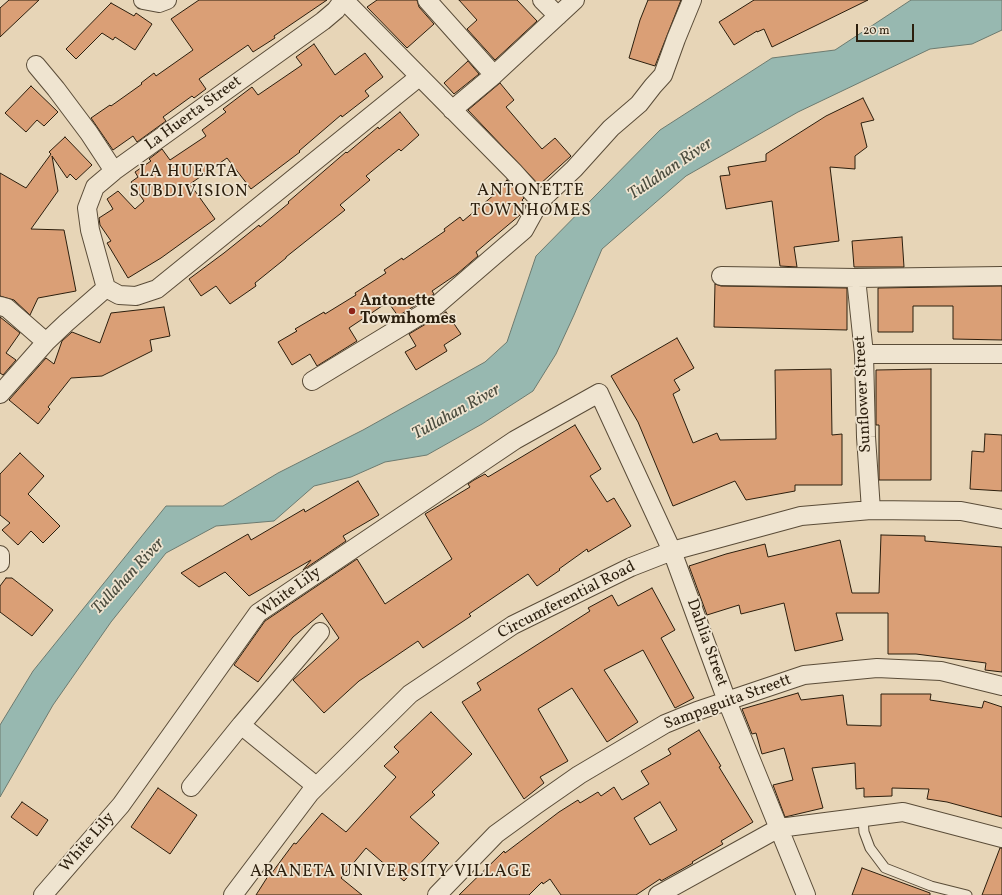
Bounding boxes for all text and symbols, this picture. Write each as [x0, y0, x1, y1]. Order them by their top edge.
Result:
scale bar [858, 16, 916, 42]
text: 20 m [863, 23, 890, 39]
street label: La Huerta Street [142, 73, 246, 155]
water label: Tullahan River [625, 134, 717, 206]
district label: LA HUERTA SUBDIVISION [129, 163, 249, 203]
district label: ANTONETTE TOWNHOMES [470, 182, 592, 222]
place label: Antonette Towmhomes [360, 292, 456, 330]
marker: Antonette Towmhomes [347, 306, 357, 316]
street label: Sunflower Street [851, 335, 877, 453]
water label: Tullahan River [409, 380, 505, 446]
water label: Tullahan River [88, 534, 170, 620]
street label: Circumferential Road [495, 558, 639, 644]
street label: White Lily [255, 564, 325, 622]
street label: Dahlia Street [681, 597, 731, 689]
street label: Sampaguita Streett [662, 671, 794, 735]
street label: White Lily [57, 809, 119, 877]
district label: ARANETA UNIVERSITY VILLAGE [250, 863, 532, 883]

